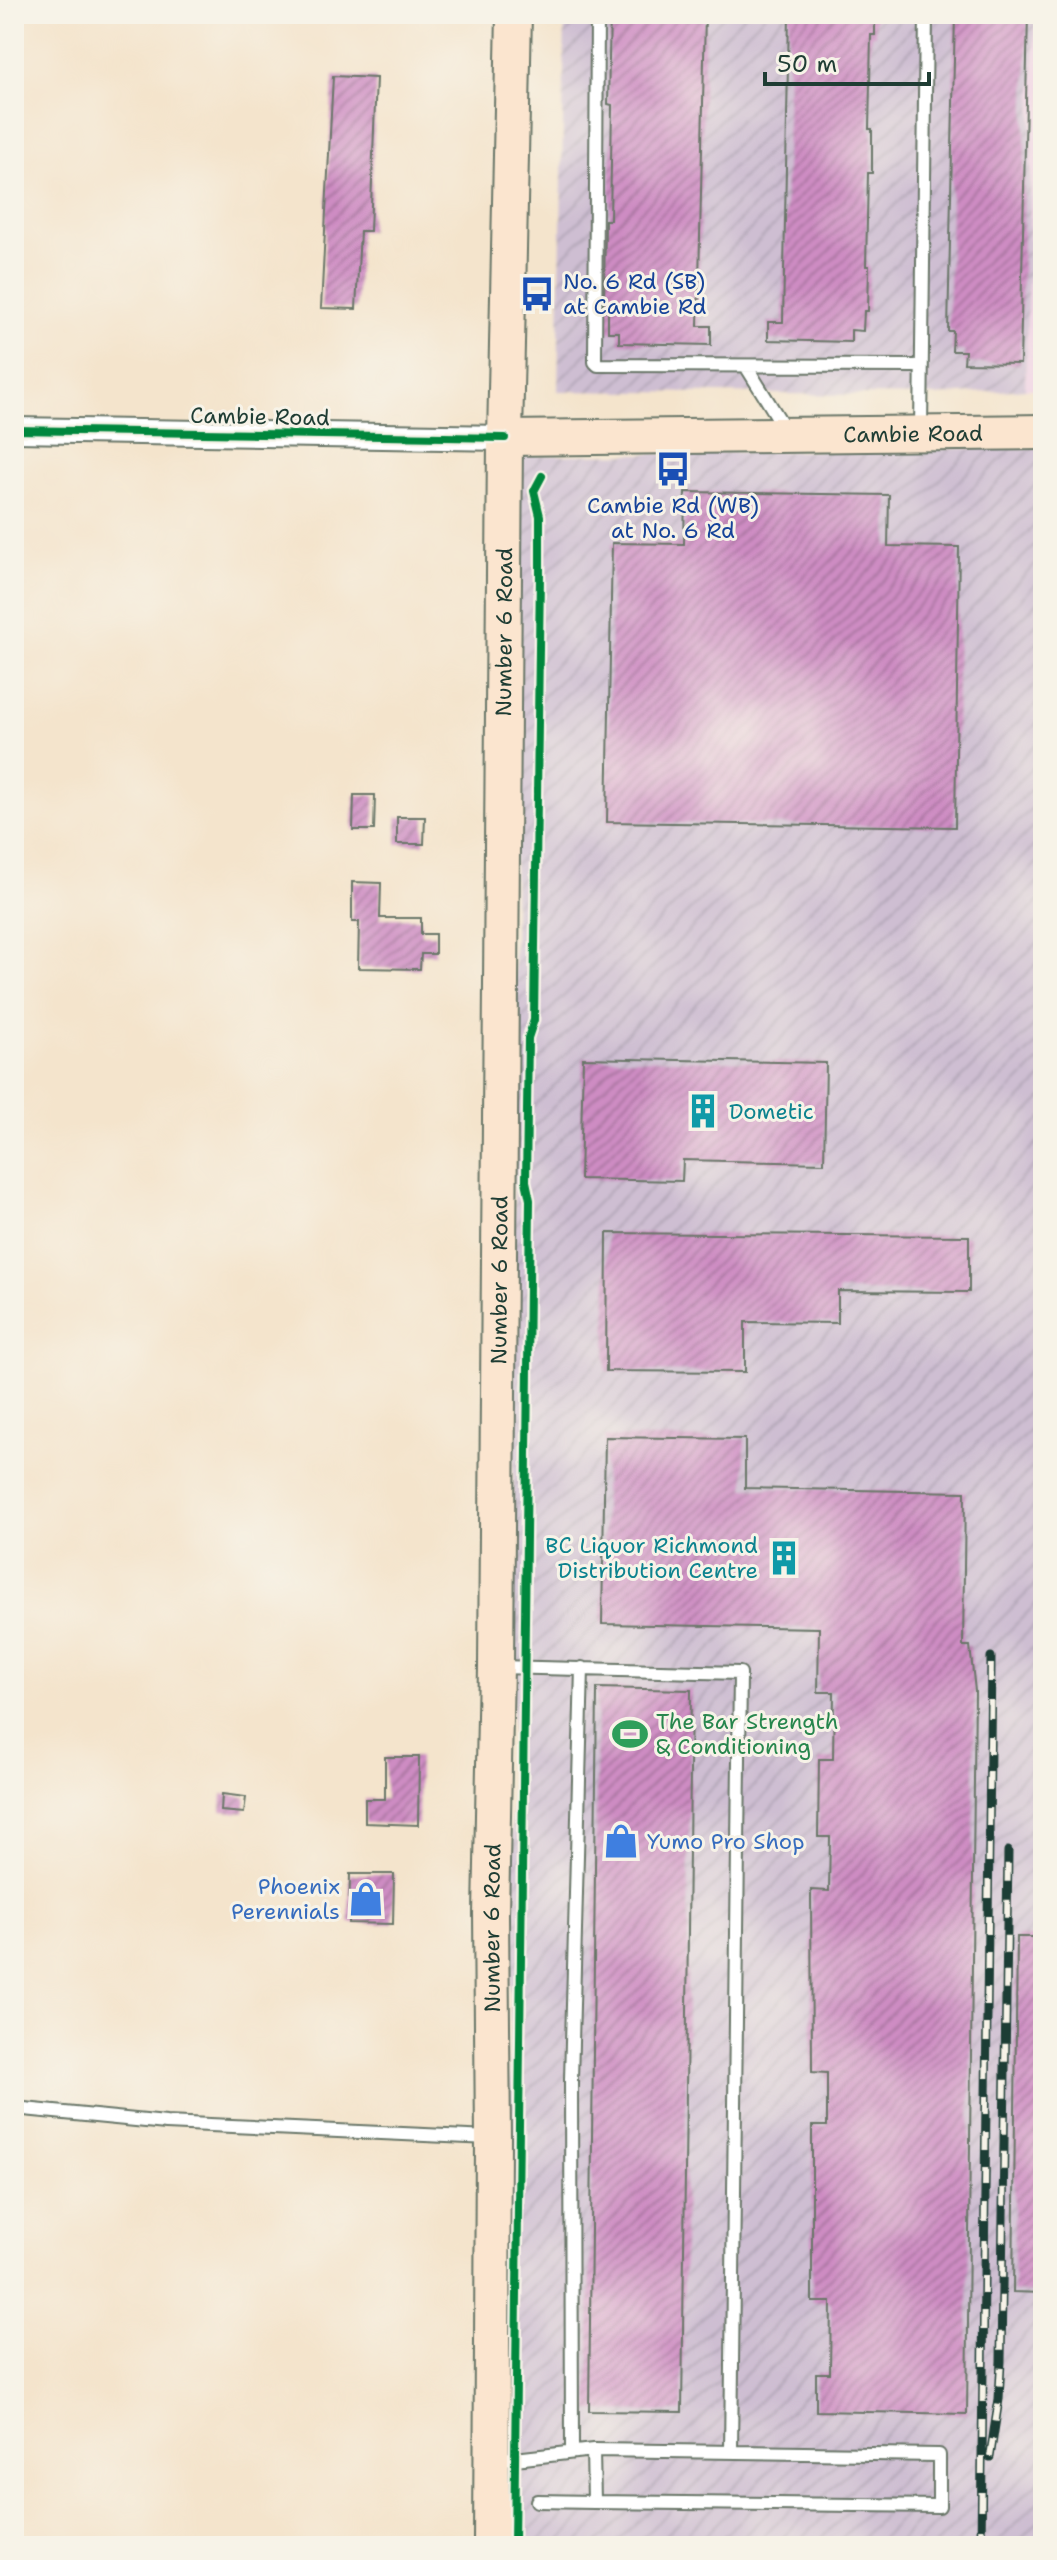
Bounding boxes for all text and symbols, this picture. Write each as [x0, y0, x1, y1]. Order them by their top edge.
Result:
scale bar [765, 36, 929, 86]
text: 50 m [777, 48, 837, 80]
place label: No. 6 Rd (SB) at Cambie Rd [563, 267, 707, 321]
bus stop icon: No. 6 Rd (SB) at Cambie Rd [518, 275, 556, 313]
street label: Cambie Road [190, 401, 330, 432]
street label: Cambie Road [843, 419, 983, 449]
bus stop icon: Cambie Rd (WB) at No. 6 Rd [654, 450, 692, 488]
place label: Cambie Rd (WB) at No. 6 Rd [587, 491, 759, 545]
street label: Number 6 Road [489, 547, 519, 717]
building icon: Dometic [684, 1092, 722, 1130]
place label: Dometic [729, 1097, 814, 1126]
street label: Number 6 Road [484, 1195, 514, 1365]
place label: BC Liquor Richmond Distribution Centre [545, 1531, 758, 1585]
building icon: BC Liquor Richmond Distribution Centre [765, 1539, 803, 1577]
place label: The Bar Strength & Conditioning [656, 1707, 839, 1761]
sports icon: The Bar Strength & Conditioning [611, 1715, 649, 1753]
shop icon: Yumo Pro Shop [602, 1822, 640, 1860]
place label: Yumo Pro Shop [647, 1827, 805, 1856]
street label: Number 6 Road [477, 1843, 507, 2013]
place label: Phoenix Perennials [231, 1872, 340, 1926]
shop icon: Phoenix Perennials [347, 1880, 385, 1918]

